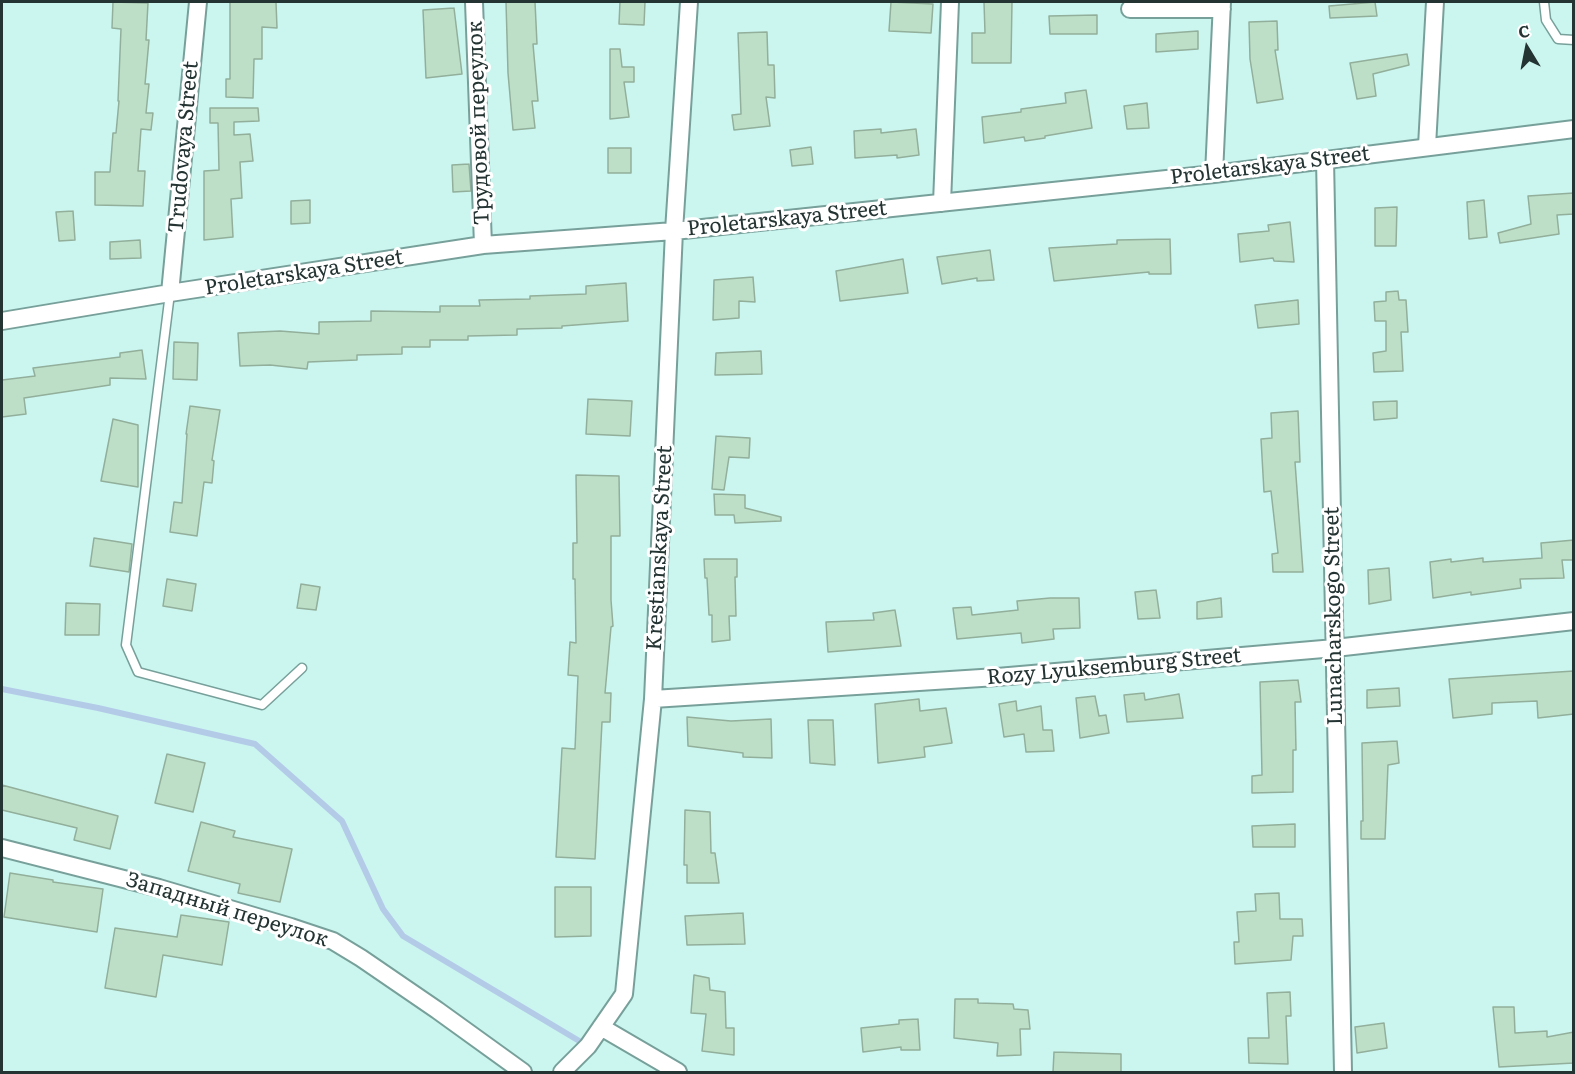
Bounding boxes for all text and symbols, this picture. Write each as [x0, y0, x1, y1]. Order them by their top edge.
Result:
text: С [1516, 17, 1532, 43]
north arrow [1497, 18, 1557, 78]
street label: Трудовой переулок [463, 20, 495, 226]
street label: Trudovaya Street [164, 60, 204, 234]
street label: Proletarskaya Street [1169, 141, 1371, 191]
street label: Proletarskaya Street [686, 196, 888, 242]
street label: Proletarskaya Street [203, 245, 405, 301]
street label: Krestianskaya Street [642, 445, 678, 651]
street label: Lunacharskogo Street [1319, 506, 1349, 726]
street label: Rozy Lyuksemburg Street [986, 643, 1242, 691]
street label: Западный переулок [123, 867, 331, 953]

